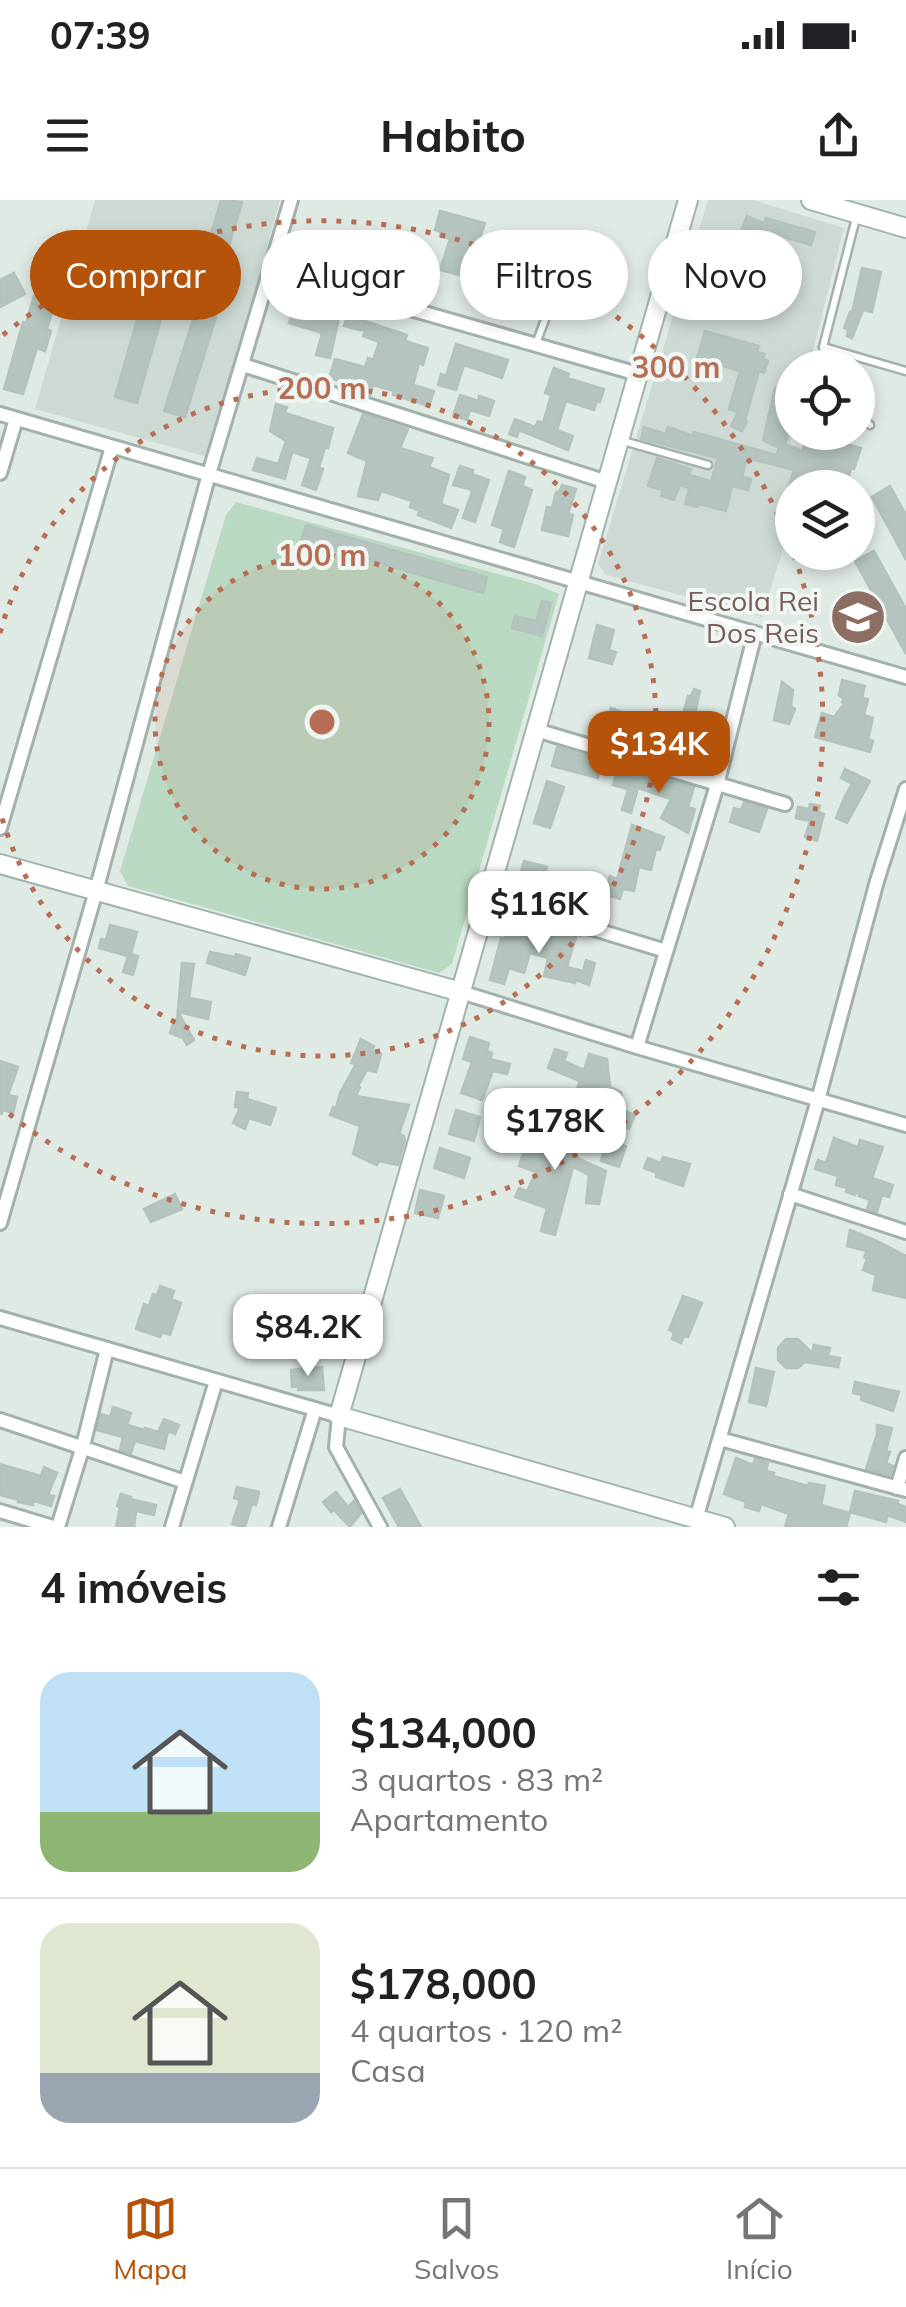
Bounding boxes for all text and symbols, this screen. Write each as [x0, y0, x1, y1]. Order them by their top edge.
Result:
text: 07:39 [50, 11, 151, 59]
text: Habito [380, 107, 526, 163]
icon: menu [40, 108, 95, 163]
icon: share [811, 108, 866, 163]
chip: Comprar [30, 230, 241, 320]
chip: Alugar [261, 230, 440, 320]
chip: Filtros [460, 230, 628, 320]
chip: Novo [648, 230, 802, 320]
text: 300 m [631, 348, 721, 386]
map controls [775, 350, 875, 570]
button: locate [775, 350, 875, 450]
text: 200 m [277, 369, 367, 407]
button: layers [775, 470, 875, 570]
text: 100 m [277, 536, 367, 574]
place label: Escola Rei Dos Reis [688, 583, 819, 650]
school or university icon: Escola Rei Dos Reis [828, 587, 888, 647]
centre of rings [304, 704, 340, 740]
pin: $134K [589, 711, 729, 796]
text: $134K [610, 723, 708, 763]
pin: $116K [469, 871, 609, 956]
text: $116K [490, 883, 588, 923]
pin: $178K [485, 1088, 625, 1173]
text: $178K [506, 1100, 604, 1140]
pin: $84.2K [227, 1294, 389, 1379]
text: $84.2K [255, 1306, 361, 1346]
icon: filters [811, 1560, 866, 1615]
text: 4 imóveis [40, 1561, 227, 1614]
text: $134,000 [350, 1706, 537, 1759]
icon: home [120, 1712, 240, 1832]
text: 3 quartos · 83 m² [350, 1759, 603, 1799]
text: Apartamento [350, 1799, 548, 1839]
text: $178,000 [350, 1957, 537, 2010]
icon: home [120, 1963, 240, 2083]
text: 4 quartos · 120 m² [350, 2010, 622, 2050]
text: Casa [350, 2050, 426, 2090]
tab: Mapa [113, 2191, 188, 2286]
tab: Salvos [414, 2191, 500, 2286]
tab: Início [726, 2191, 793, 2286]

